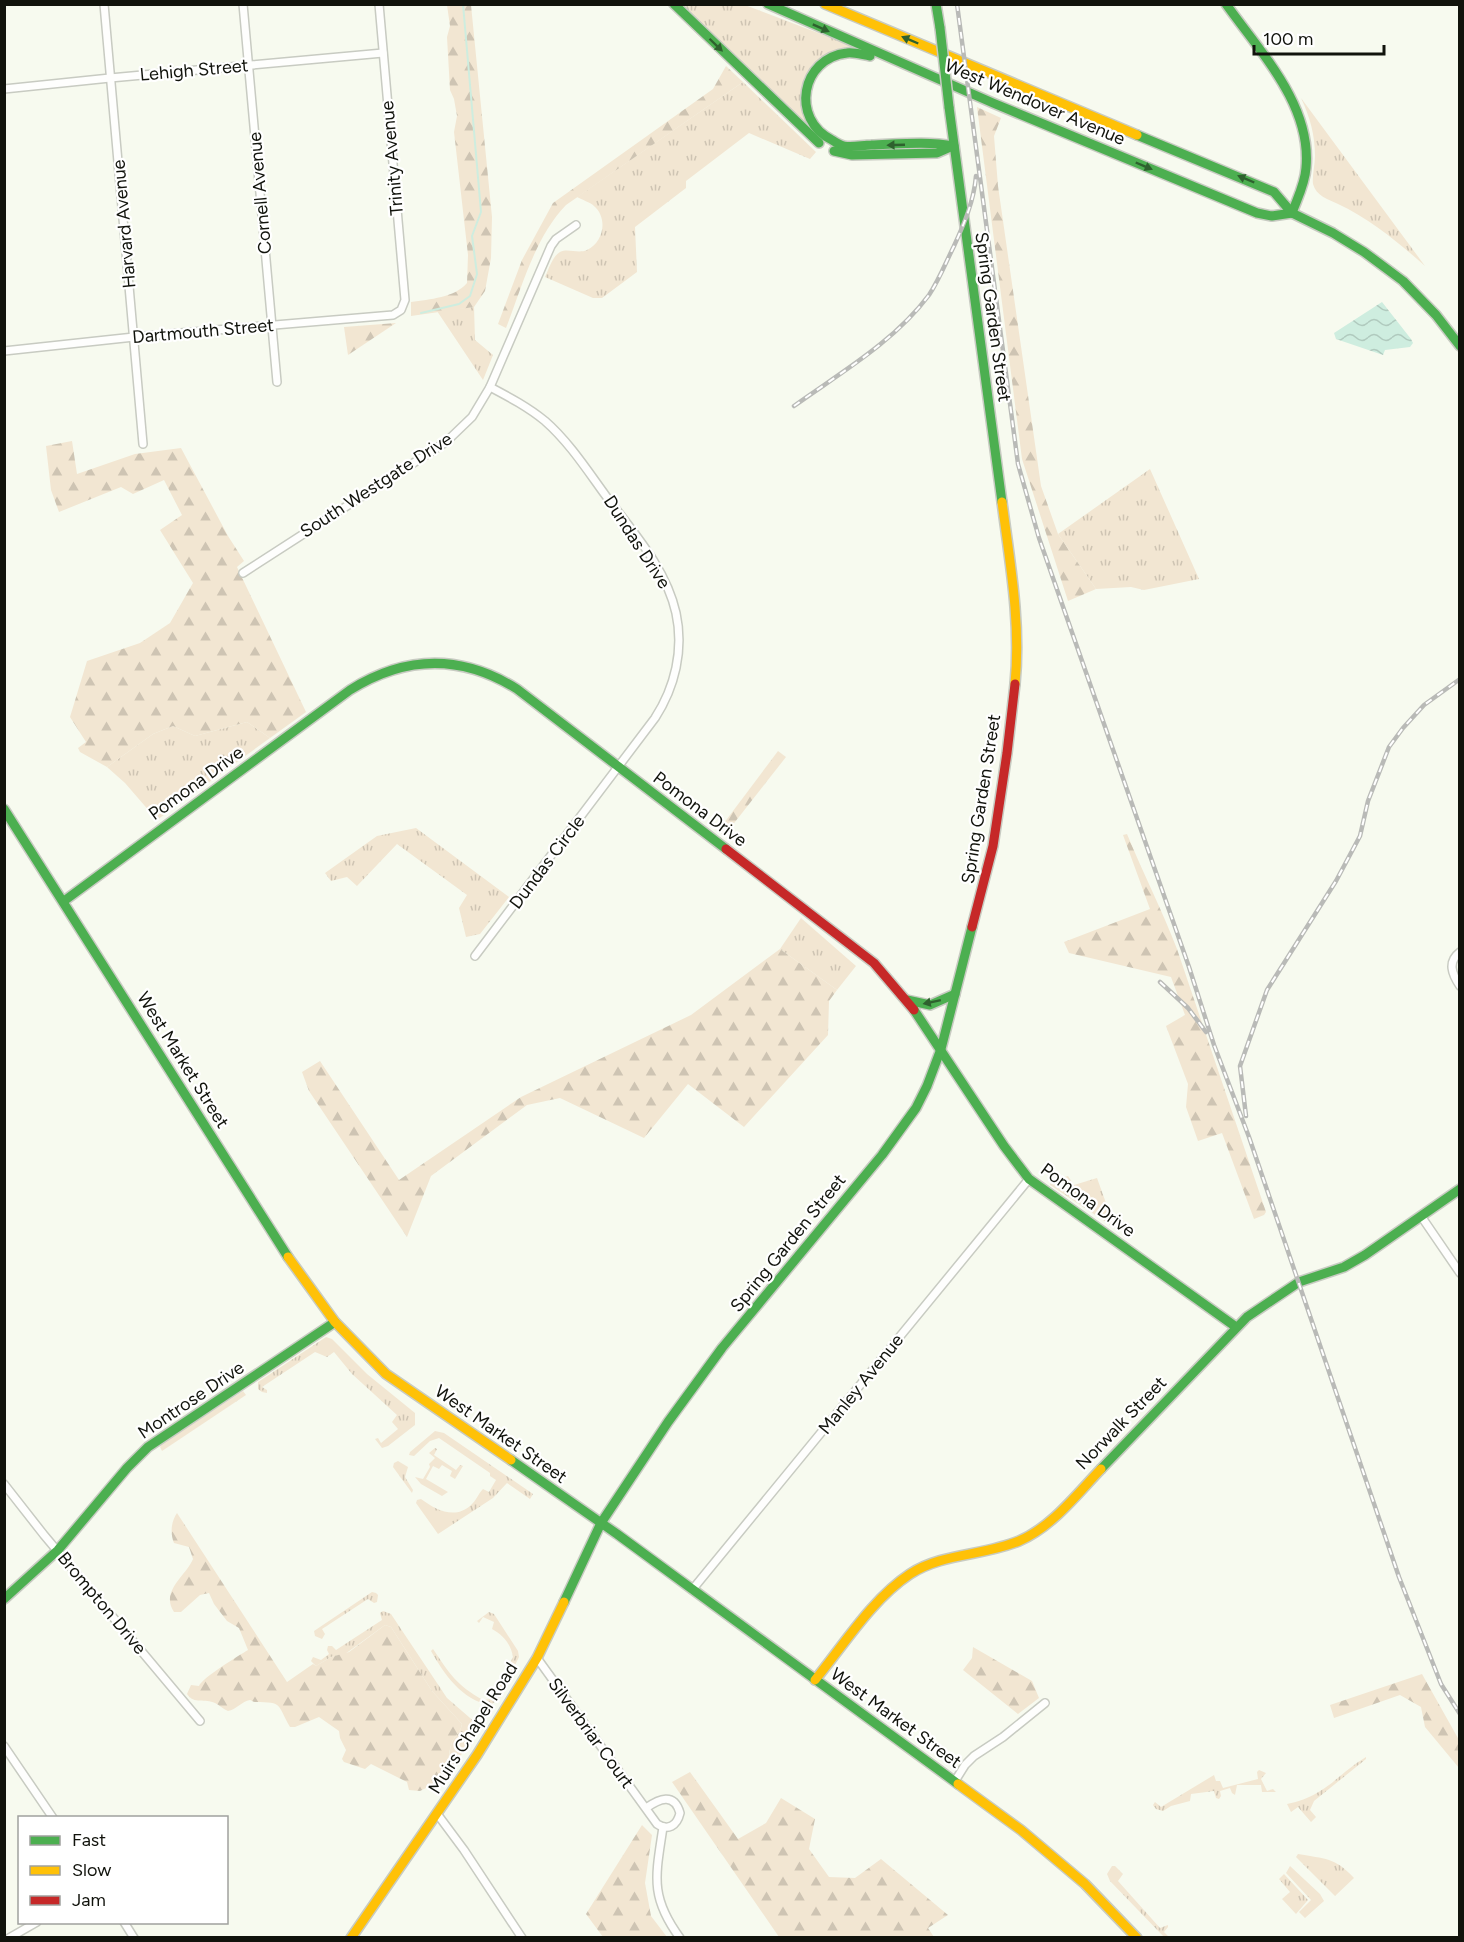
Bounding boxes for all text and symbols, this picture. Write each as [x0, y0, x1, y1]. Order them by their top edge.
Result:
scale bar [1254, 18, 1384, 56]
one-way arrow [813, 23, 831, 33]
text: 100 m [1263, 28, 1313, 50]
one-way arrow [901, 35, 919, 45]
one-way arrow [709, 38, 724, 52]
street label: Lehigh Street [139, 54, 249, 86]
street label: West Wendover Avenue [942, 54, 1129, 150]
street label: Trinity Avenue [376, 100, 408, 216]
street label: Cornell Avenue [244, 131, 276, 255]
one-way arrow [886, 140, 905, 149]
street label: Harvard Avenue [107, 159, 141, 289]
one-way arrow [1135, 161, 1153, 171]
one-way arrow [1236, 174, 1254, 184]
street label: Spring Garden Street [970, 231, 1016, 403]
street label: Dartmouth Street [131, 314, 275, 348]
street label: South Westgate Drive [296, 428, 456, 542]
street label: Dundas Drive [599, 491, 675, 593]
street label: Spring Garden Street [957, 713, 1005, 885]
street label: Pomona Drive [144, 741, 248, 825]
street label: Pomona Drive [649, 767, 751, 852]
street label: Dundas Circle [505, 811, 590, 913]
street label: West Market Street [132, 988, 234, 1132]
one-way arrow [922, 998, 941, 1007]
street label: Pomona Drive [1036, 1158, 1140, 1242]
street label: Spring Garden Street [726, 1169, 851, 1316]
street label: Manley Avenue [814, 1329, 908, 1439]
street label: Montrose Drive [134, 1356, 248, 1444]
street label: Norwalk Street [1071, 1372, 1171, 1474]
street label: West Market Street [431, 1380, 572, 1488]
street label: Brompton Drive [53, 1547, 151, 1659]
street label: Muirs Chapel Road [424, 1658, 522, 1798]
street label: West Market Street [826, 1663, 966, 1773]
street label: Silverbriar Court [544, 1673, 639, 1793]
legend [18, 1816, 228, 1924]
text: Fast [72, 1829, 106, 1851]
text: Slow [72, 1859, 111, 1881]
text: Jam [72, 1889, 106, 1911]

